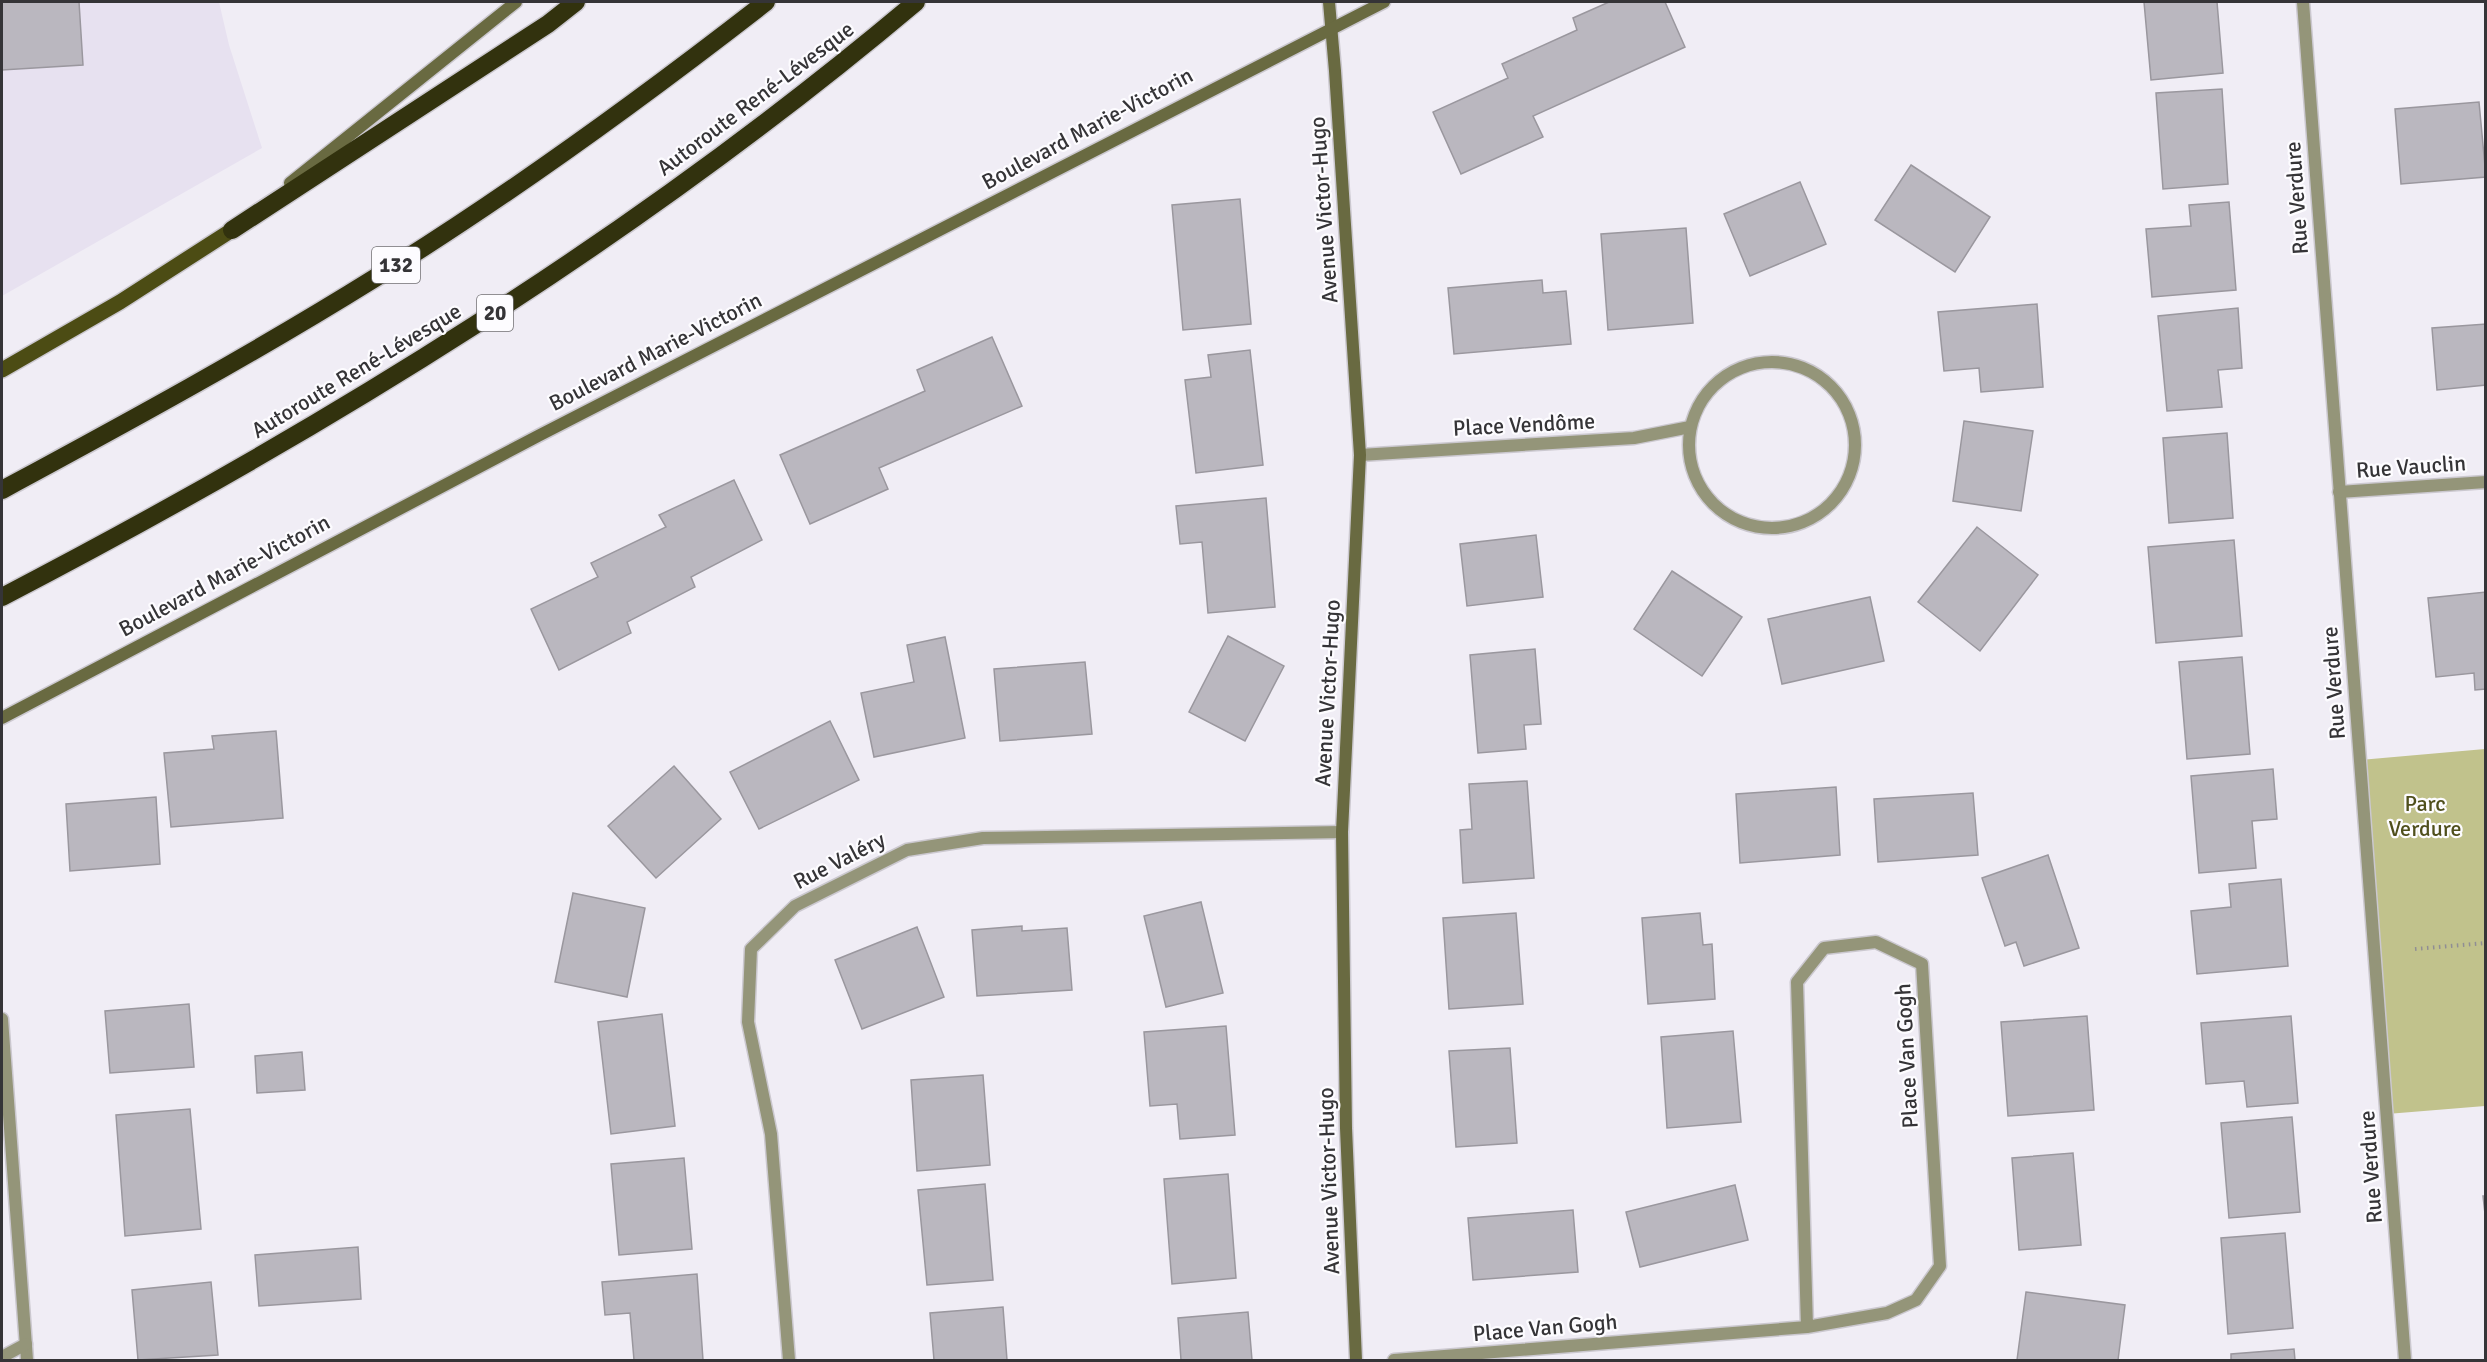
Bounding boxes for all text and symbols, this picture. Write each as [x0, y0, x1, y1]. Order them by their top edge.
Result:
street label: Autoroute René-Lévesque [651, 15, 859, 181]
street label: Boulevard Marie-Victorin [977, 61, 1197, 196]
street label: Avenue Victor-Hugo [1303, 116, 1343, 304]
street label: Rue Verdure [2279, 140, 2314, 255]
road number: 132 [372, 247, 420, 283]
street label: Boulevard Marie-Victorin [544, 286, 766, 417]
road number: 20 [477, 295, 513, 331]
street label: Autoroute René-Lévesque [246, 297, 466, 444]
street label: Place Vendôme [1452, 407, 1596, 442]
street label: Rue Vauclin [2355, 449, 2467, 484]
street label: Boulevard Marie-Victorin [114, 508, 334, 643]
street label: Avenue Victor-Hugo [1309, 599, 1346, 787]
street label: Rue Verdure [2316, 625, 2351, 740]
park label: Parc Verdure [2389, 790, 2461, 842]
street label: Rue Valéry [789, 825, 890, 895]
street label: Place Van Gogh [1889, 983, 1924, 1129]
street label: Avenue Victor-Hugo [1312, 1087, 1345, 1275]
street label: Rue Verdure [2353, 1109, 2388, 1224]
street label: Place Van Gogh [1472, 1308, 1618, 1347]

